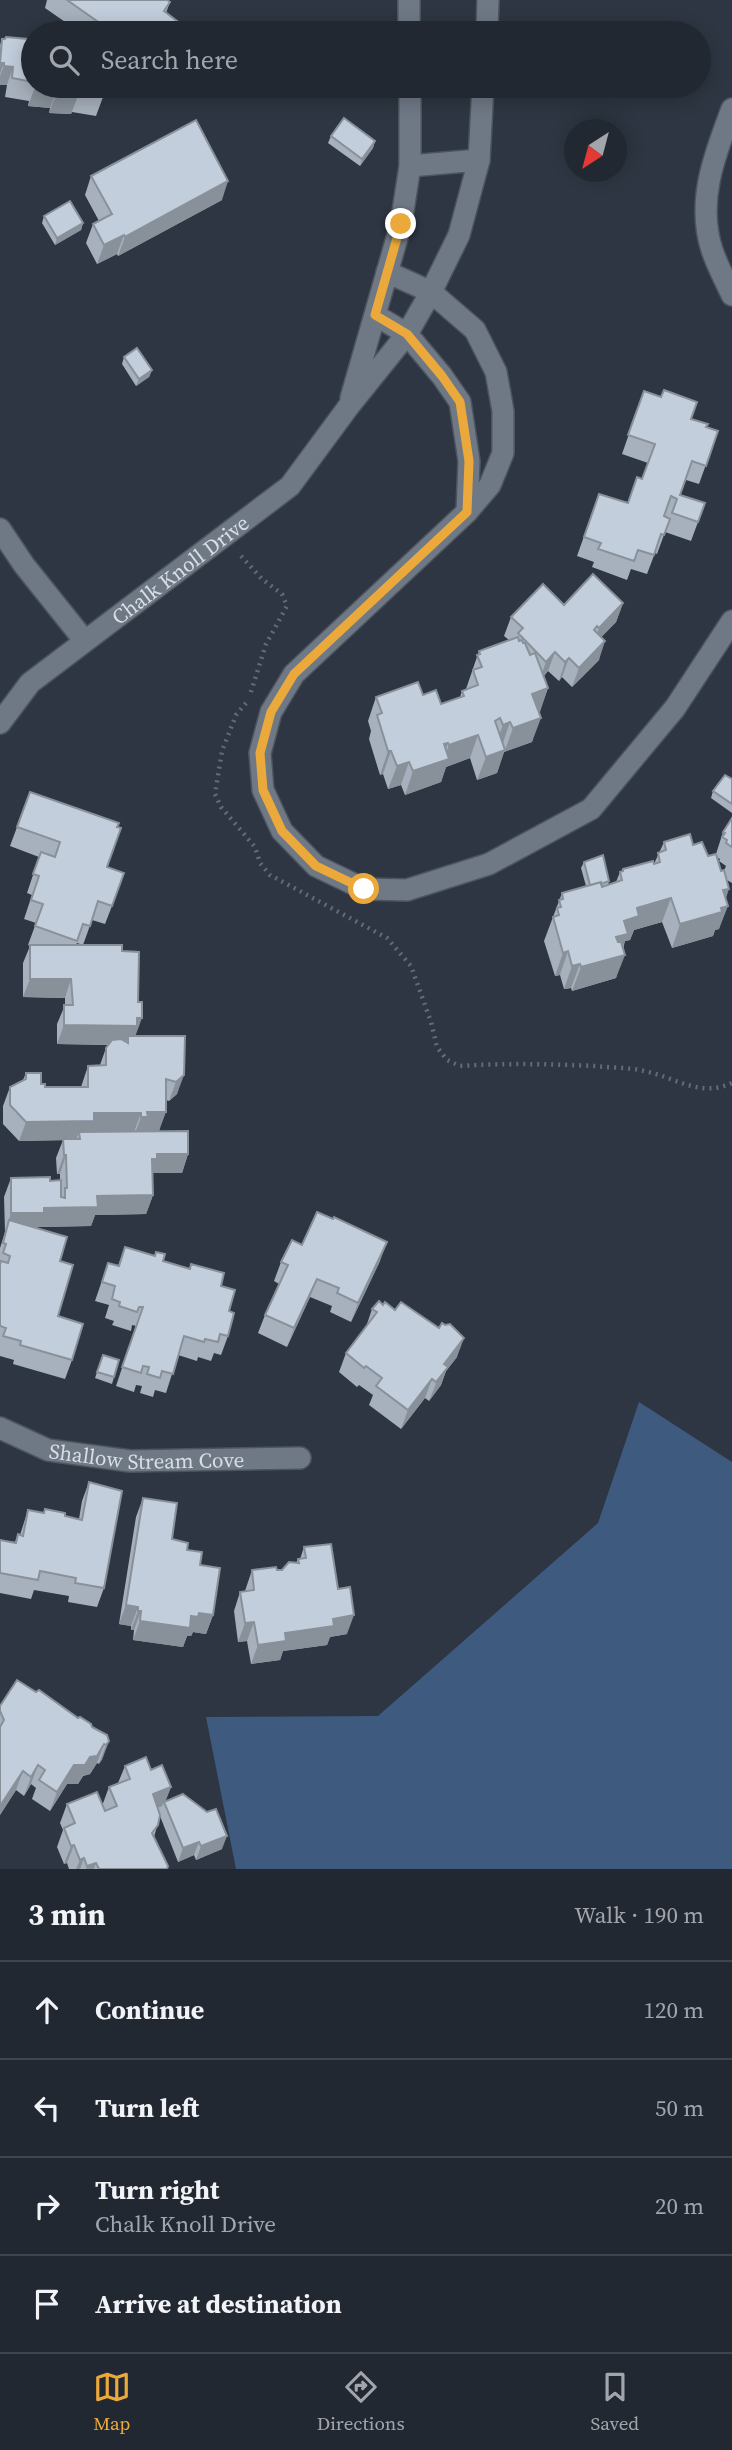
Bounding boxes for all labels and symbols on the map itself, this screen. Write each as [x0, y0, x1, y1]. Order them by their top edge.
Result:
north arrow [564, 119, 627, 182]
route end [385, 208, 416, 239]
street label: Chalk Knoll Drive [105, 508, 255, 631]
route start [348, 873, 379, 904]
street label: Shallow Stream Cove [47, 1436, 244, 1476]

